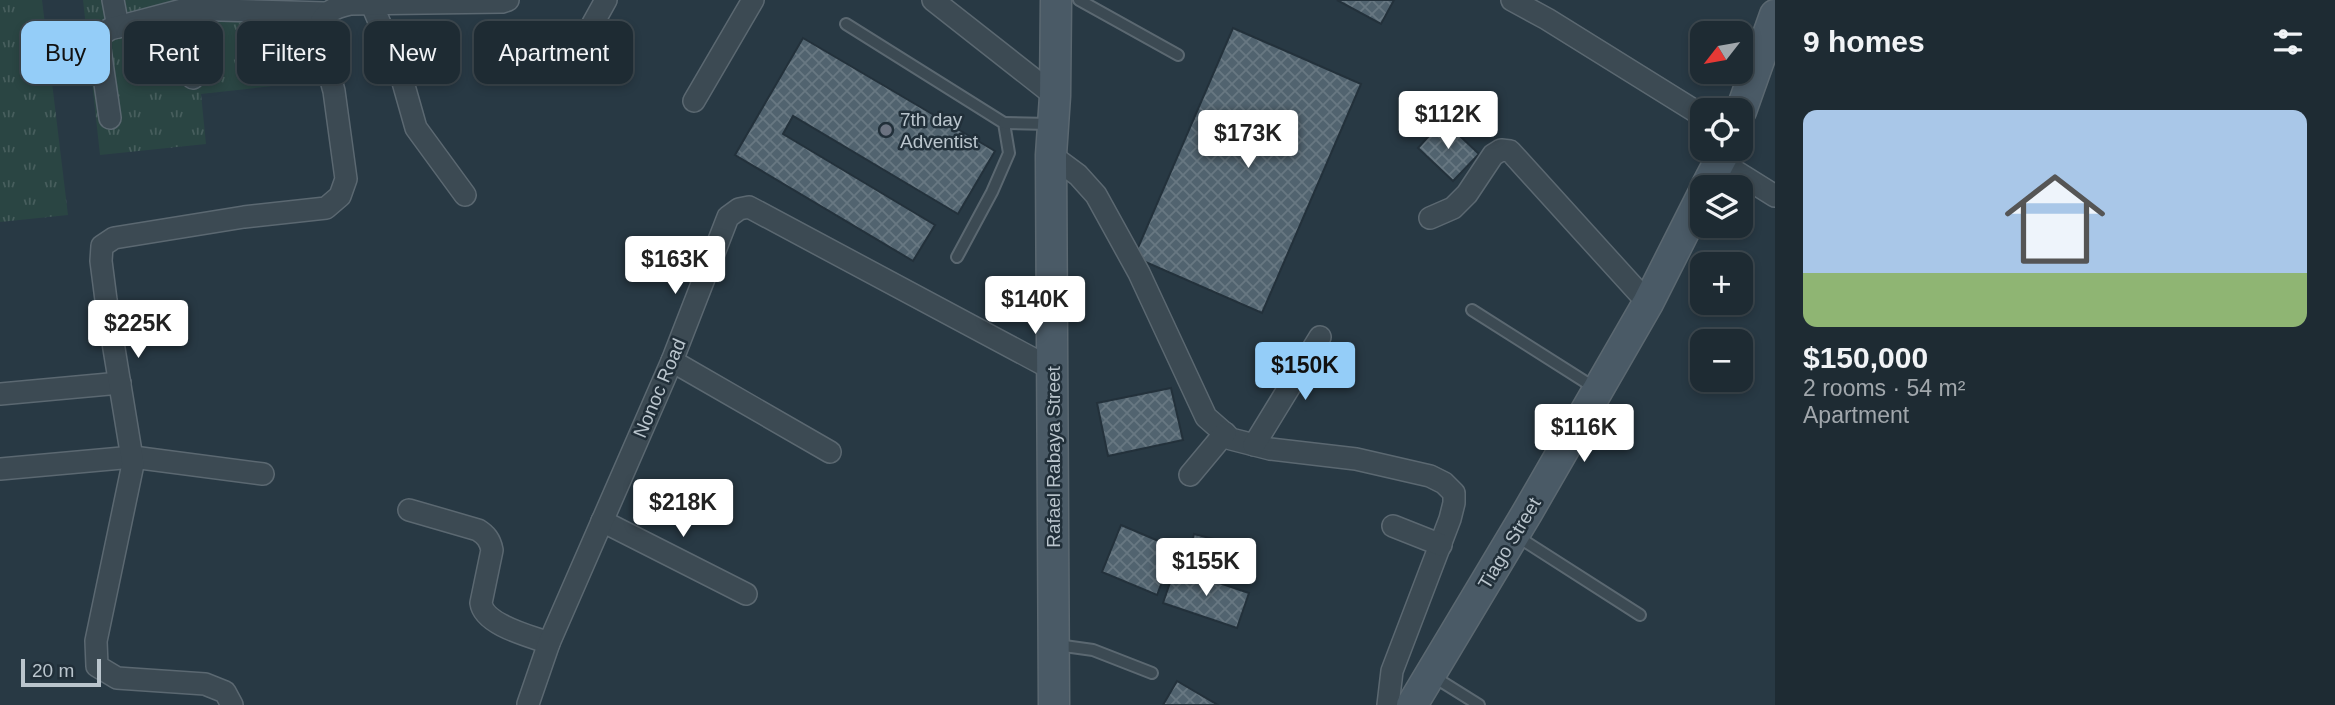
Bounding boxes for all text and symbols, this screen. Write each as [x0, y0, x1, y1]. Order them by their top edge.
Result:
chip: Buy [21, 21, 110, 84]
chip: Rent [124, 21, 223, 84]
chip: Filters [237, 21, 350, 84]
chip: New [364, 21, 460, 84]
chip: Apartment [474, 21, 633, 84]
north arrow [1690, 21, 1754, 84]
map controls [1690, 21, 1753, 392]
icon: filters [2269, 23, 2307, 61]
text: 9 homes [1803, 25, 1925, 58]
pin: $112K [1399, 92, 1497, 151]
button: locate [1690, 98, 1753, 161]
text: $112K [1415, 101, 1481, 127]
place label: 7th day Adventist [900, 109, 979, 152]
pin: $173K [1199, 110, 1297, 170]
text: $173K [1214, 120, 1282, 146]
marker: 7th day Adventist [878, 122, 894, 138]
icon: home [1992, 156, 2118, 282]
button: layers [1690, 175, 1753, 238]
pin: $163K [626, 236, 724, 296]
text: $163K [641, 246, 709, 272]
button: + [1690, 252, 1753, 315]
pin: $140K [986, 276, 1084, 336]
text: $140K [1001, 286, 1069, 312]
pin: $225K [89, 300, 187, 360]
text: $225K [104, 310, 172, 336]
button: − [1690, 329, 1753, 392]
street label: Nonoc Road [629, 335, 690, 441]
text: $150,000 [1803, 341, 1928, 374]
pin: $150K [1256, 342, 1354, 402]
text: $150K [1271, 352, 1339, 378]
street label: Rafael Rabaya Street [1043, 365, 1064, 548]
text: 2 rooms · 54 m² [1803, 375, 1965, 401]
text: Apartment [1803, 402, 1909, 428]
pin: $116K [1535, 405, 1633, 464]
text: $116K [1551, 414, 1617, 440]
pin: $218K [634, 480, 732, 539]
text: $218K [649, 489, 717, 515]
street label: Tiago Street [1474, 493, 1545, 593]
pin: $155K [1157, 538, 1255, 598]
text: $155K [1172, 548, 1240, 574]
scale bar [21, 656, 102, 688]
text: 20 m [32, 660, 74, 681]

